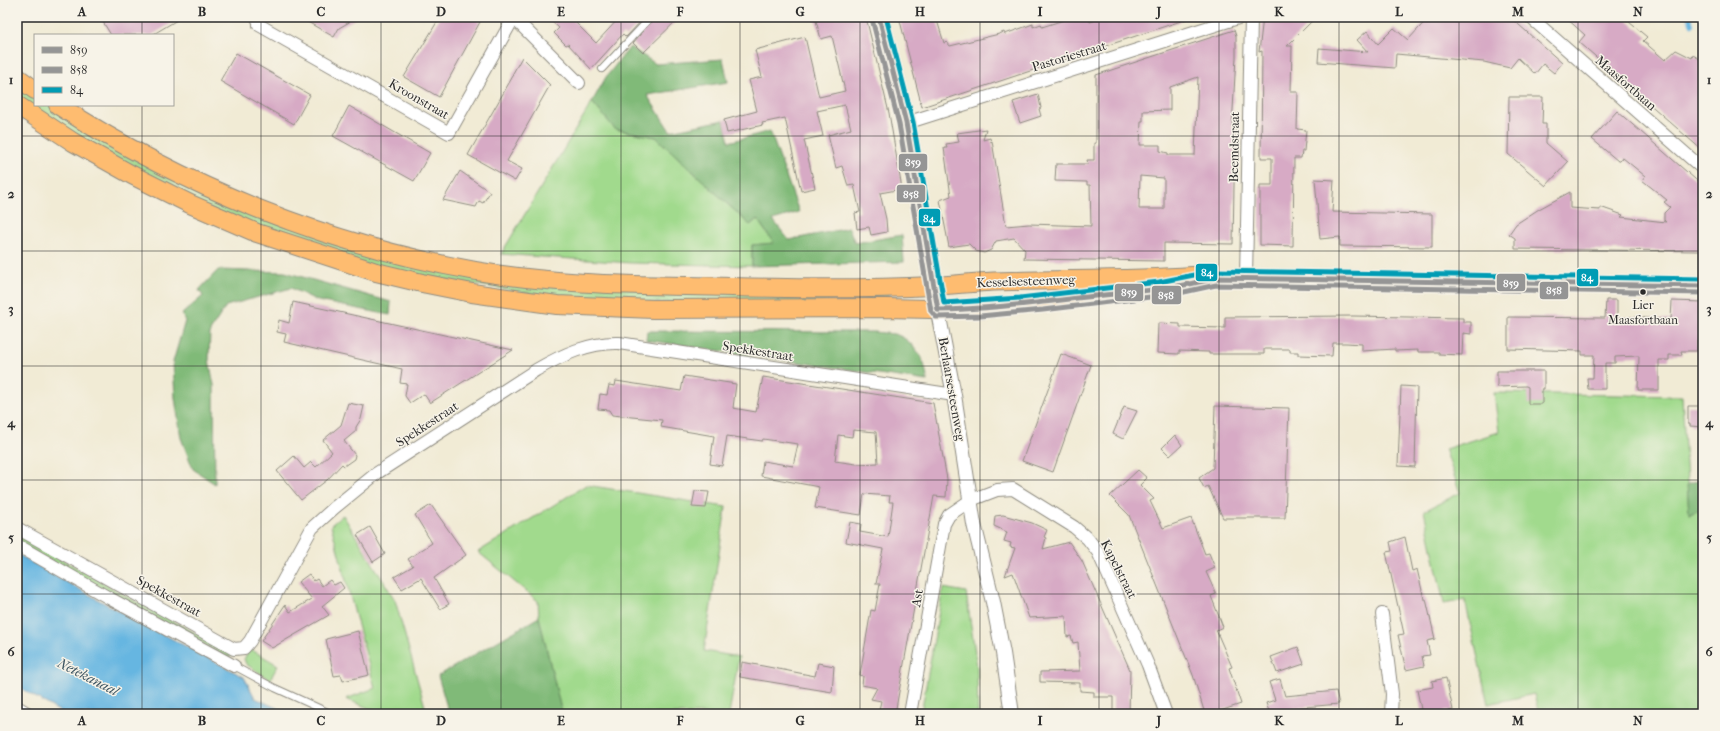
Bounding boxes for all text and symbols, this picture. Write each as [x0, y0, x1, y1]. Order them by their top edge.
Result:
text: A [77, 4, 87, 19]
text: B [198, 4, 207, 19]
text: C [317, 4, 326, 19]
text: D [436, 4, 446, 19]
text: E [557, 4, 565, 19]
text: F [676, 4, 684, 19]
text: G [795, 4, 805, 19]
text: H [915, 4, 926, 19]
text: I [1037, 4, 1043, 19]
text: J [1155, 4, 1162, 20]
text: K [1274, 4, 1285, 19]
text: L [1395, 4, 1404, 19]
text: M [1511, 4, 1524, 19]
text: N [1633, 4, 1643, 19]
legend [34, 34, 174, 106]
street label: Pastoriestraat [1030, 37, 1108, 74]
text: 859 [70, 43, 88, 57]
street label: Maasfortbaan [1592, 52, 1660, 114]
text: 858 [70, 63, 87, 77]
text: 1 [9, 72, 14, 87]
text: 1 [1707, 72, 1712, 87]
street label: Kroonstraat [386, 76, 452, 122]
text: 84 [70, 83, 84, 97]
street label: Beemdstraat [1226, 111, 1242, 183]
line badge: 859 [898, 153, 928, 172]
text: 859 [905, 156, 921, 169]
line badge: 858 [896, 184, 926, 203]
text: 2 [8, 186, 15, 201]
text: 2 [1706, 186, 1713, 201]
text: 858 [903, 188, 919, 201]
line badge: 84 [918, 208, 941, 227]
text: 84 [923, 212, 935, 225]
line badge: 84 [1195, 263, 1218, 282]
text: 84 [1201, 266, 1213, 279]
line badge: 84 [1576, 268, 1599, 287]
text: 84 [1581, 271, 1593, 284]
street label: Kesselsesteenweg [976, 272, 1077, 290]
line badge: 859 [1496, 273, 1526, 292]
text: 859 [1503, 277, 1519, 290]
line badge: 858 [1539, 281, 1569, 300]
line badge: 859 [1114, 283, 1144, 302]
text: 858 [1546, 284, 1562, 297]
line badge: 858 [1151, 285, 1182, 305]
text: 859 [1121, 286, 1137, 299]
marker: Lier Maasfortbaan [1638, 287, 1648, 297]
text: 858 [1158, 289, 1174, 302]
place label: Lier Maasfortbaan [1608, 298, 1678, 327]
text: 3 [8, 301, 14, 317]
text: 3 [1706, 301, 1712, 317]
street label: Berlaarsesteenweg [935, 336, 969, 443]
street label: Spekkestraat [722, 338, 795, 364]
street label: Spekkestraat [393, 398, 461, 450]
text: 4 [6, 415, 16, 431]
text: 4 [1704, 415, 1714, 431]
text: 5 [8, 530, 14, 545]
text: 5 [1706, 530, 1712, 545]
street label: Kapelstraat [1098, 537, 1140, 601]
street label: Spekkestraat [134, 572, 204, 620]
street label: Ast [908, 588, 926, 609]
text: 6 [7, 644, 15, 659]
text: 6 [1705, 644, 1713, 659]
water label: Netekanaal [54, 654, 123, 700]
text: A [77, 713, 87, 728]
text: B [198, 713, 207, 728]
text: C [317, 713, 326, 728]
text: D [436, 713, 446, 728]
text: E [557, 713, 565, 728]
text: F [676, 713, 684, 728]
text: G [795, 713, 805, 728]
text: H [915, 713, 926, 728]
text: I [1037, 713, 1043, 728]
text: J [1155, 713, 1162, 729]
text: K [1274, 713, 1285, 728]
text: L [1395, 713, 1404, 728]
text: M [1511, 713, 1524, 728]
text: N [1633, 713, 1643, 728]

